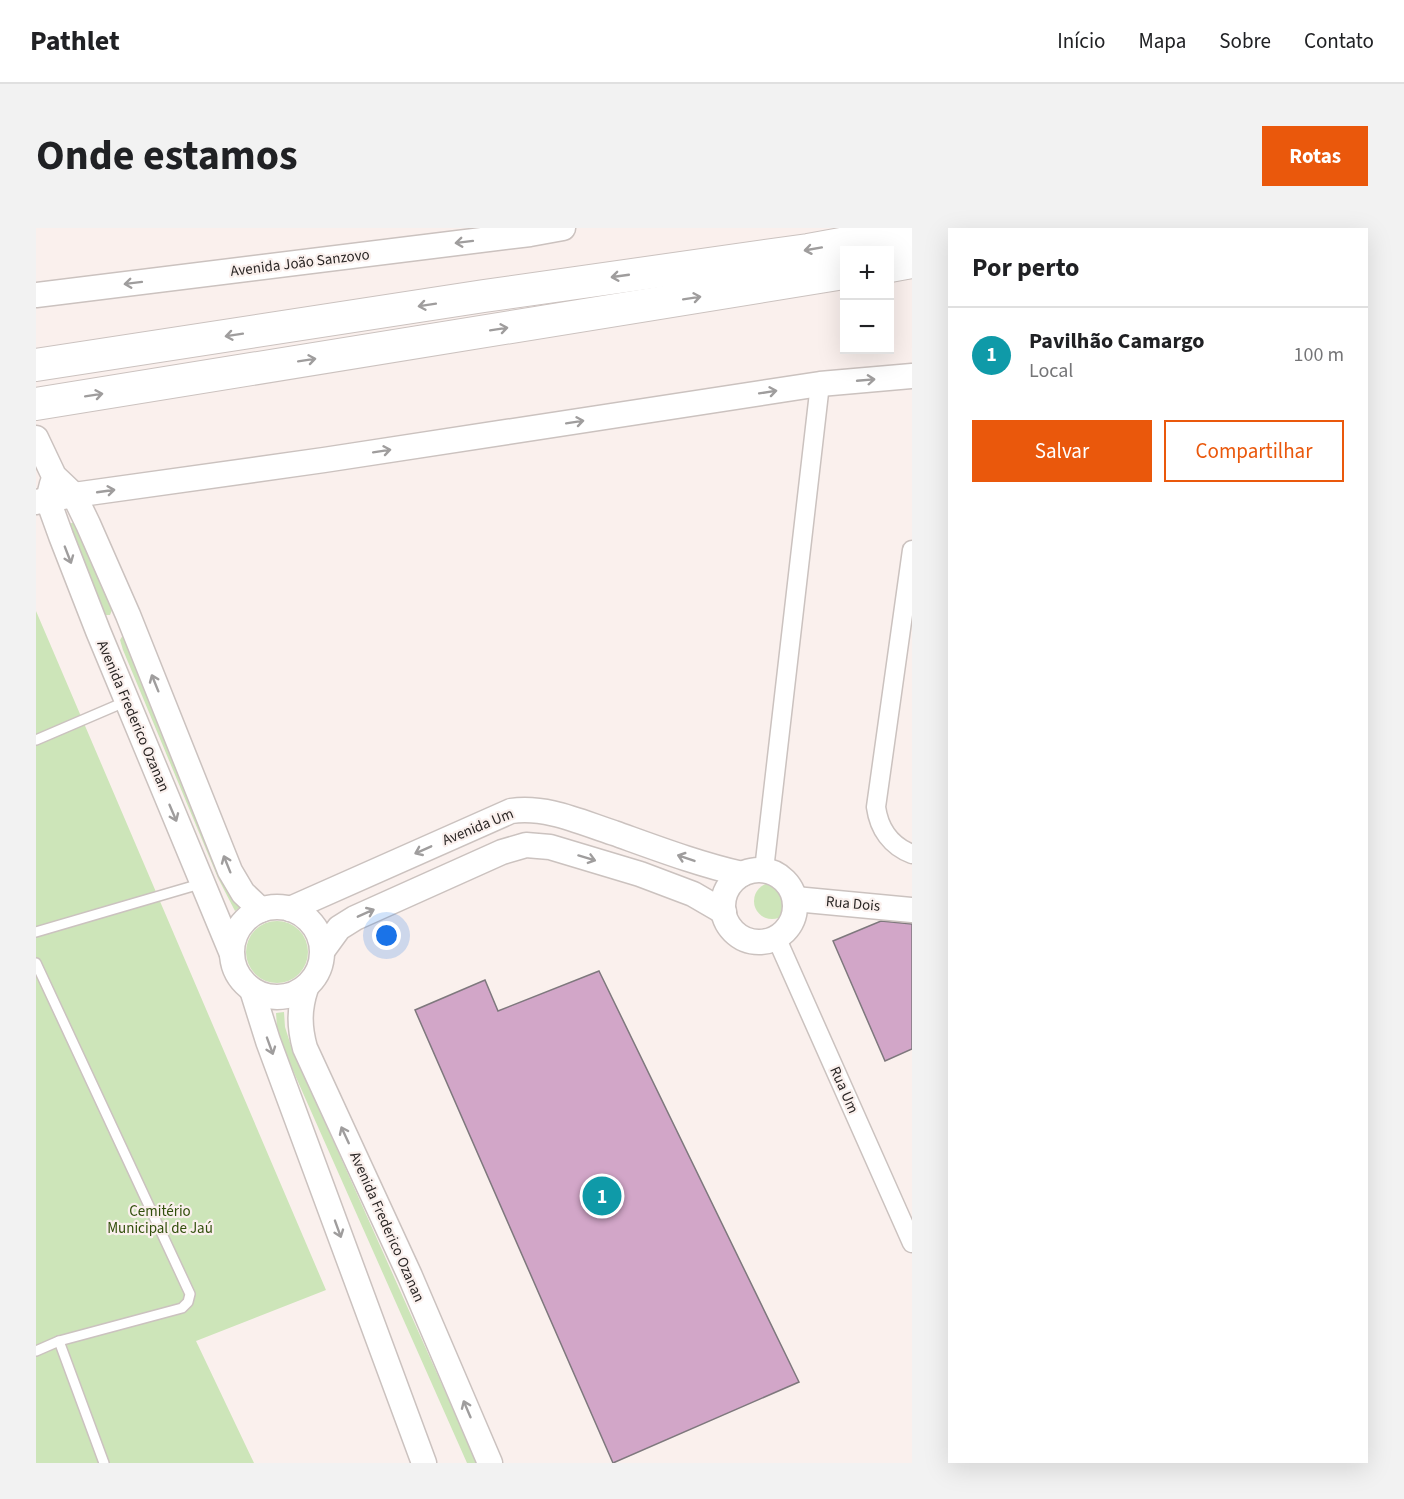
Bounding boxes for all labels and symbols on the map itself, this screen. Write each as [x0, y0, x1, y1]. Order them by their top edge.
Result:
one-way arrow [454, 237, 474, 248]
one-way arrow [804, 243, 823, 254]
street label: Avenida João Sanzovo [229, 244, 371, 282]
one-way arrow [611, 271, 630, 282]
one-way arrow [124, 278, 144, 289]
one-way arrow [682, 292, 701, 303]
one-way arrow [418, 299, 438, 310]
one-way arrow [489, 324, 509, 335]
one-way arrow [225, 329, 245, 340]
one-way arrow [297, 355, 316, 366]
one-way arrow [856, 374, 876, 385]
one-way arrow [757, 386, 777, 397]
one-way arrow [83, 389, 103, 400]
one-way arrow [564, 416, 584, 427]
one-way arrow [372, 446, 391, 457]
one-way arrow [95, 485, 115, 496]
one-way arrow [64, 545, 75, 564]
street label: Avenida Frederico Ozanan [92, 637, 174, 795]
one-way arrow [149, 674, 160, 693]
one-way arrow [168, 803, 179, 822]
street label: Avenida Um [439, 803, 517, 851]
one-way arrow [414, 845, 432, 856]
one-way arrow [677, 852, 696, 863]
one-way arrow [577, 853, 596, 864]
one-way arrow [221, 855, 232, 874]
street label: Rua Dois [825, 891, 881, 917]
one-way arrow [356, 907, 375, 918]
your location [372, 921, 401, 950]
one-way arrow [265, 1036, 276, 1055]
street label: Rua Um [824, 1063, 864, 1117]
one-way arrow [339, 1127, 351, 1145]
street label: Avenida Frederico Ozanan [344, 1148, 430, 1306]
pin: 1 [582, 1174, 622, 1218]
park label: Cemitério Municipal de Jaú [107, 1201, 213, 1239]
one-way arrow [333, 1219, 344, 1238]
one-way arrow [461, 1401, 472, 1419]

